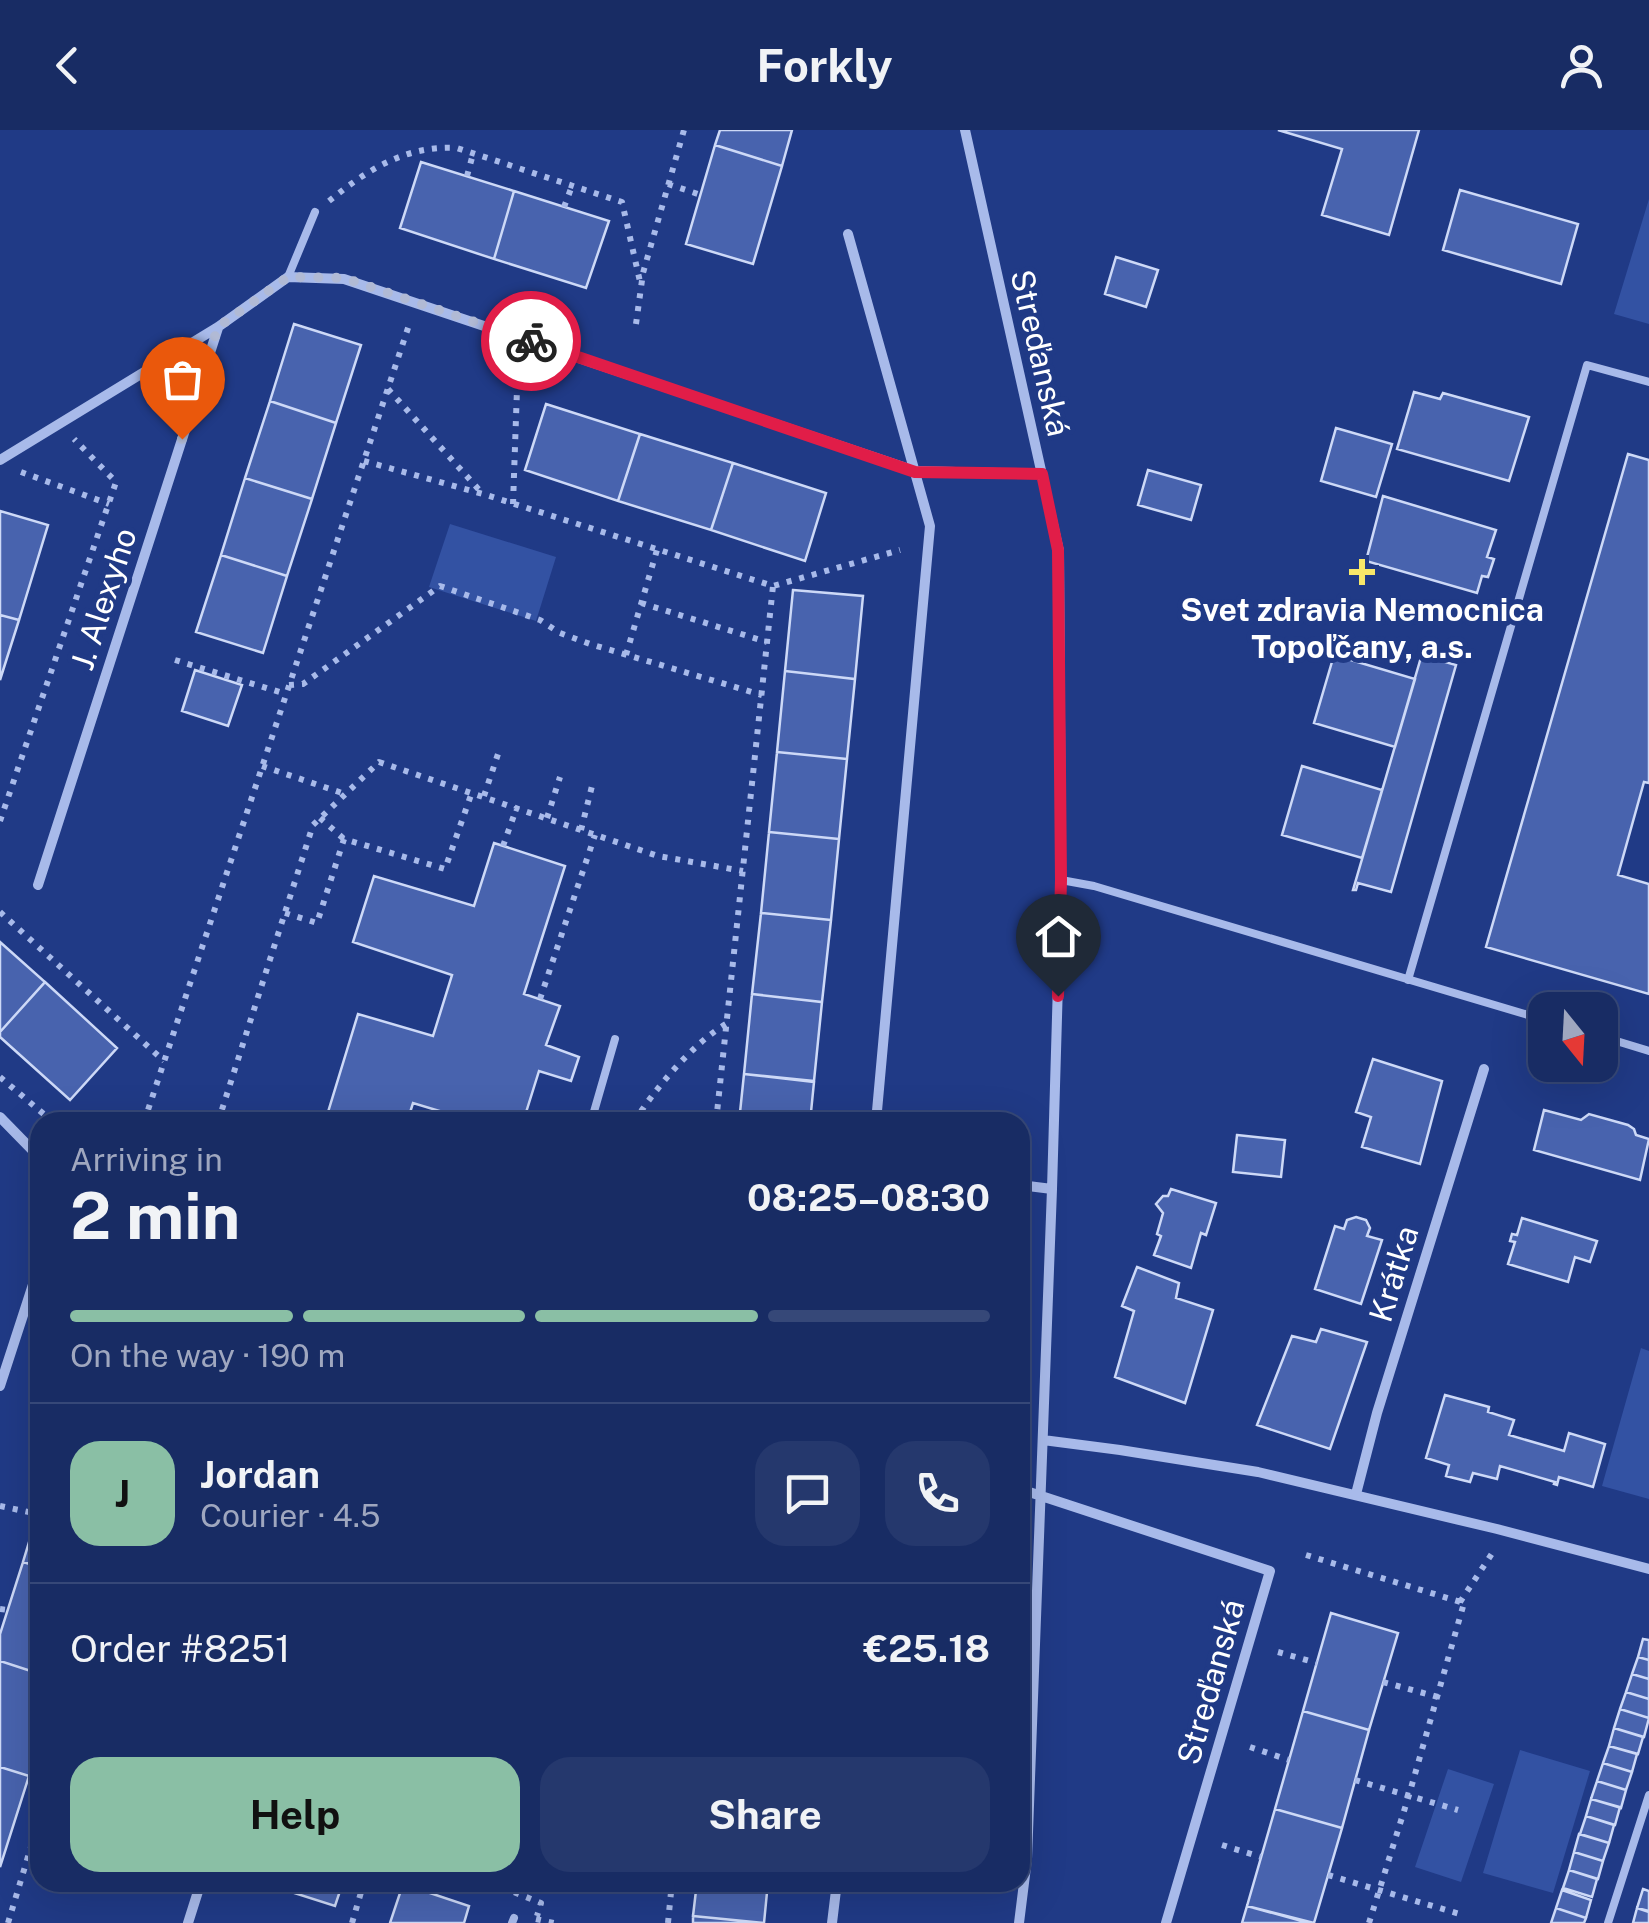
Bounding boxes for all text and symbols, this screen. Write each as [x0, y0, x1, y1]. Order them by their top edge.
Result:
icon: back [40, 38, 95, 93]
icon: person [1554, 38, 1609, 93]
text: Forkly [756, 39, 893, 92]
street label: Streďanská [1003, 266, 1078, 440]
courier [481, 291, 581, 391]
icon: bike [504, 314, 559, 369]
pin [140, 337, 225, 440]
icon: bag [155, 352, 210, 407]
street label: J. Alexyho [63, 523, 144, 675]
marker: Svet zdravia Nemocnica Topoľčany, a.s. [1349, 559, 1375, 585]
place label: Svet zdravia Nemocnica Topoľčany, a.s. [1180, 591, 1544, 665]
pin [1016, 894, 1101, 997]
icon: home [1031, 909, 1086, 964]
north arrow [1528, 992, 1618, 1082]
map controls [1528, 992, 1618, 1082]
text: Arriving in [70, 1141, 223, 1178]
text: 08:25–08:30 [747, 1175, 990, 1220]
text: 2 min [70, 1177, 240, 1254]
street label: Krátka [1361, 1221, 1426, 1326]
text: On the way · 190 m [70, 1337, 345, 1374]
button: chat [755, 1441, 860, 1546]
button: phone [885, 1441, 990, 1546]
text: Jordan [200, 1452, 320, 1497]
text: J [115, 1471, 130, 1516]
text: Courier · 4.5 [200, 1497, 380, 1534]
street label: Streďanská [1169, 1595, 1252, 1769]
text: Order #8251 [70, 1626, 290, 1671]
text: €25.18 [863, 1626, 990, 1671]
button: Help [70, 1757, 520, 1872]
button: Share [540, 1757, 990, 1872]

